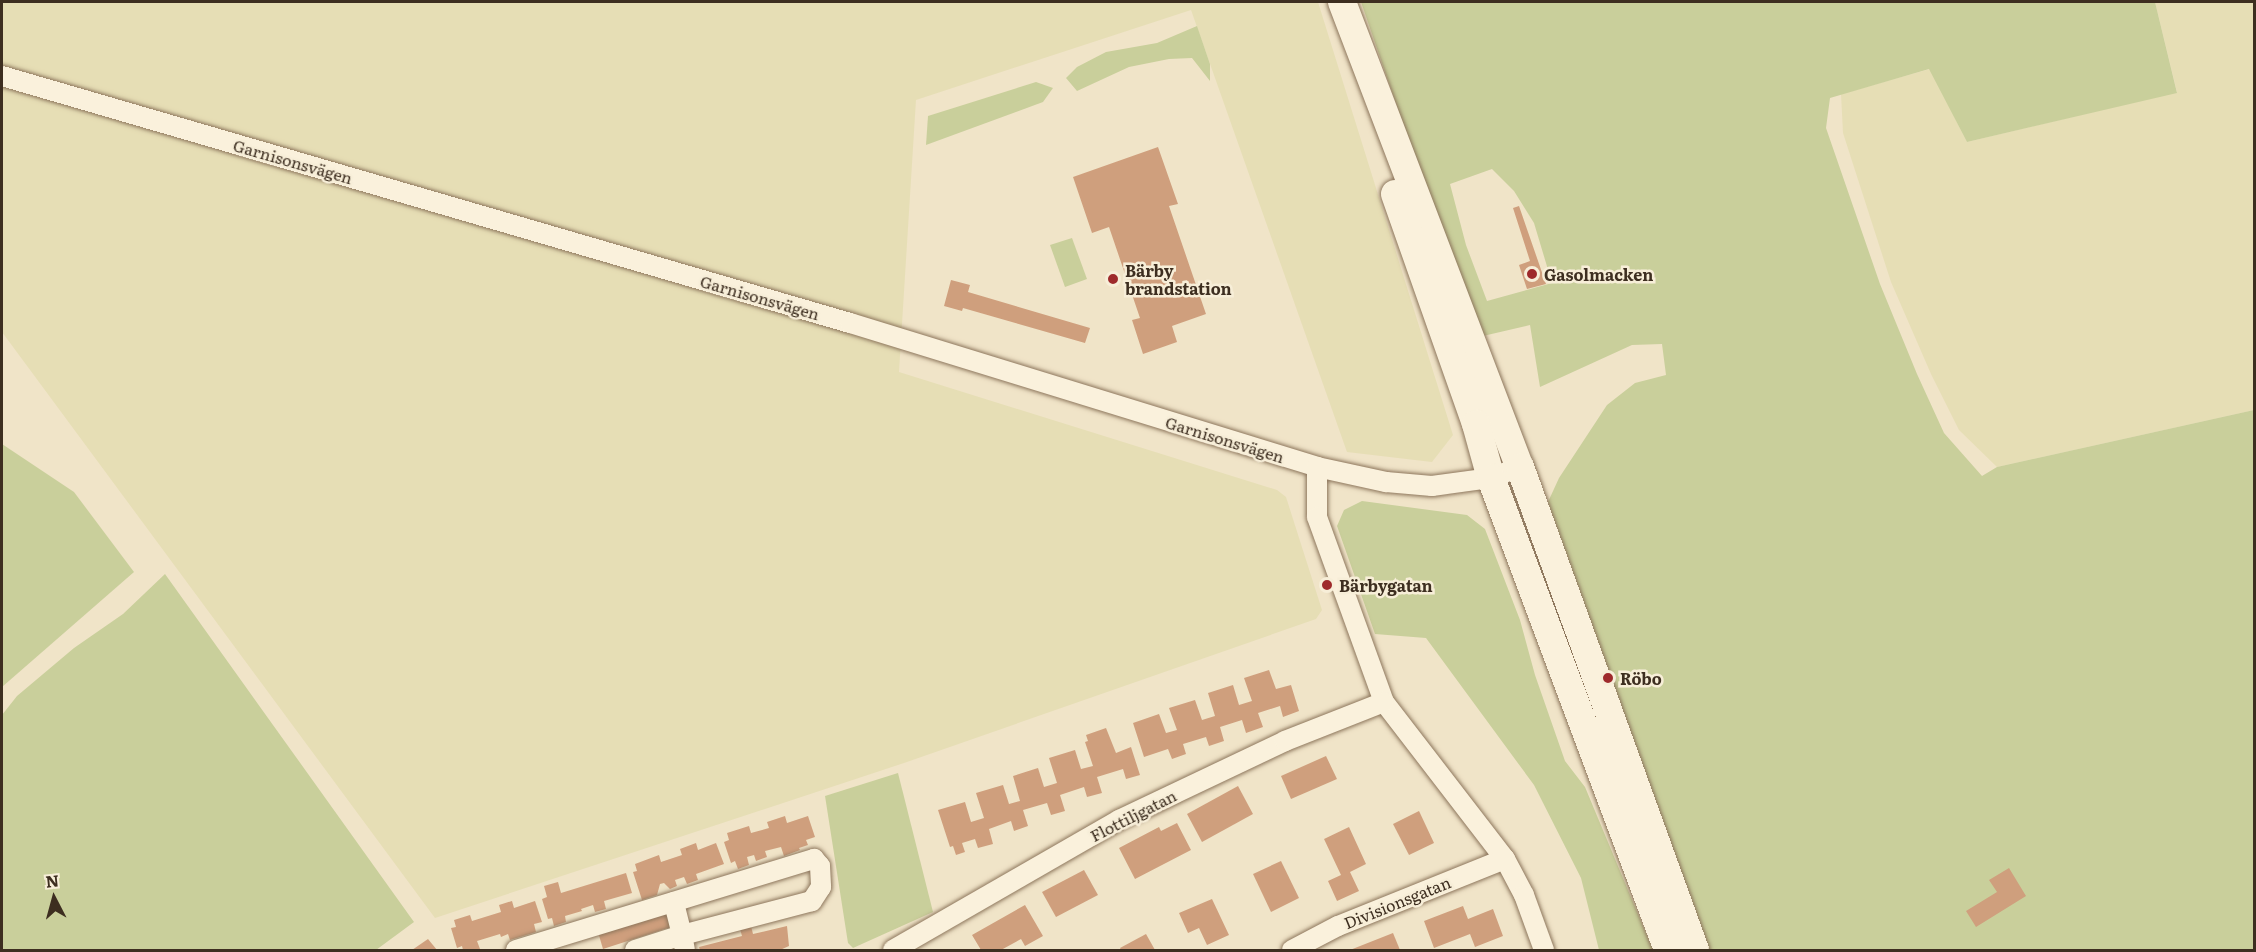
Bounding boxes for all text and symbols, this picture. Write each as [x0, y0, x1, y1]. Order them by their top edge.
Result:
street label: Garnisonsvägen [231, 135, 355, 187]
place label: Bärby brandstation [1125, 260, 1232, 298]
place label: Gasolmacken [1544, 264, 1653, 284]
marker: Gasolmacken [1525, 267, 1539, 281]
street label: Garnisonsvägen [698, 271, 822, 323]
marker: Bärby brandstation [1106, 272, 1120, 286]
street label: Garnisonsvägen [1163, 412, 1287, 466]
place label: Bärbygatan [1339, 575, 1433, 595]
marker: Bärbygatan [1320, 578, 1334, 592]
place label: Röbo [1620, 668, 1662, 688]
marker: Röbo [1601, 671, 1615, 685]
street label: Flottiljgatan [1087, 785, 1179, 845]
text: N [44, 867, 60, 893]
north arrow [24, 868, 84, 928]
street label: Divisionsgatan [1341, 872, 1453, 932]

